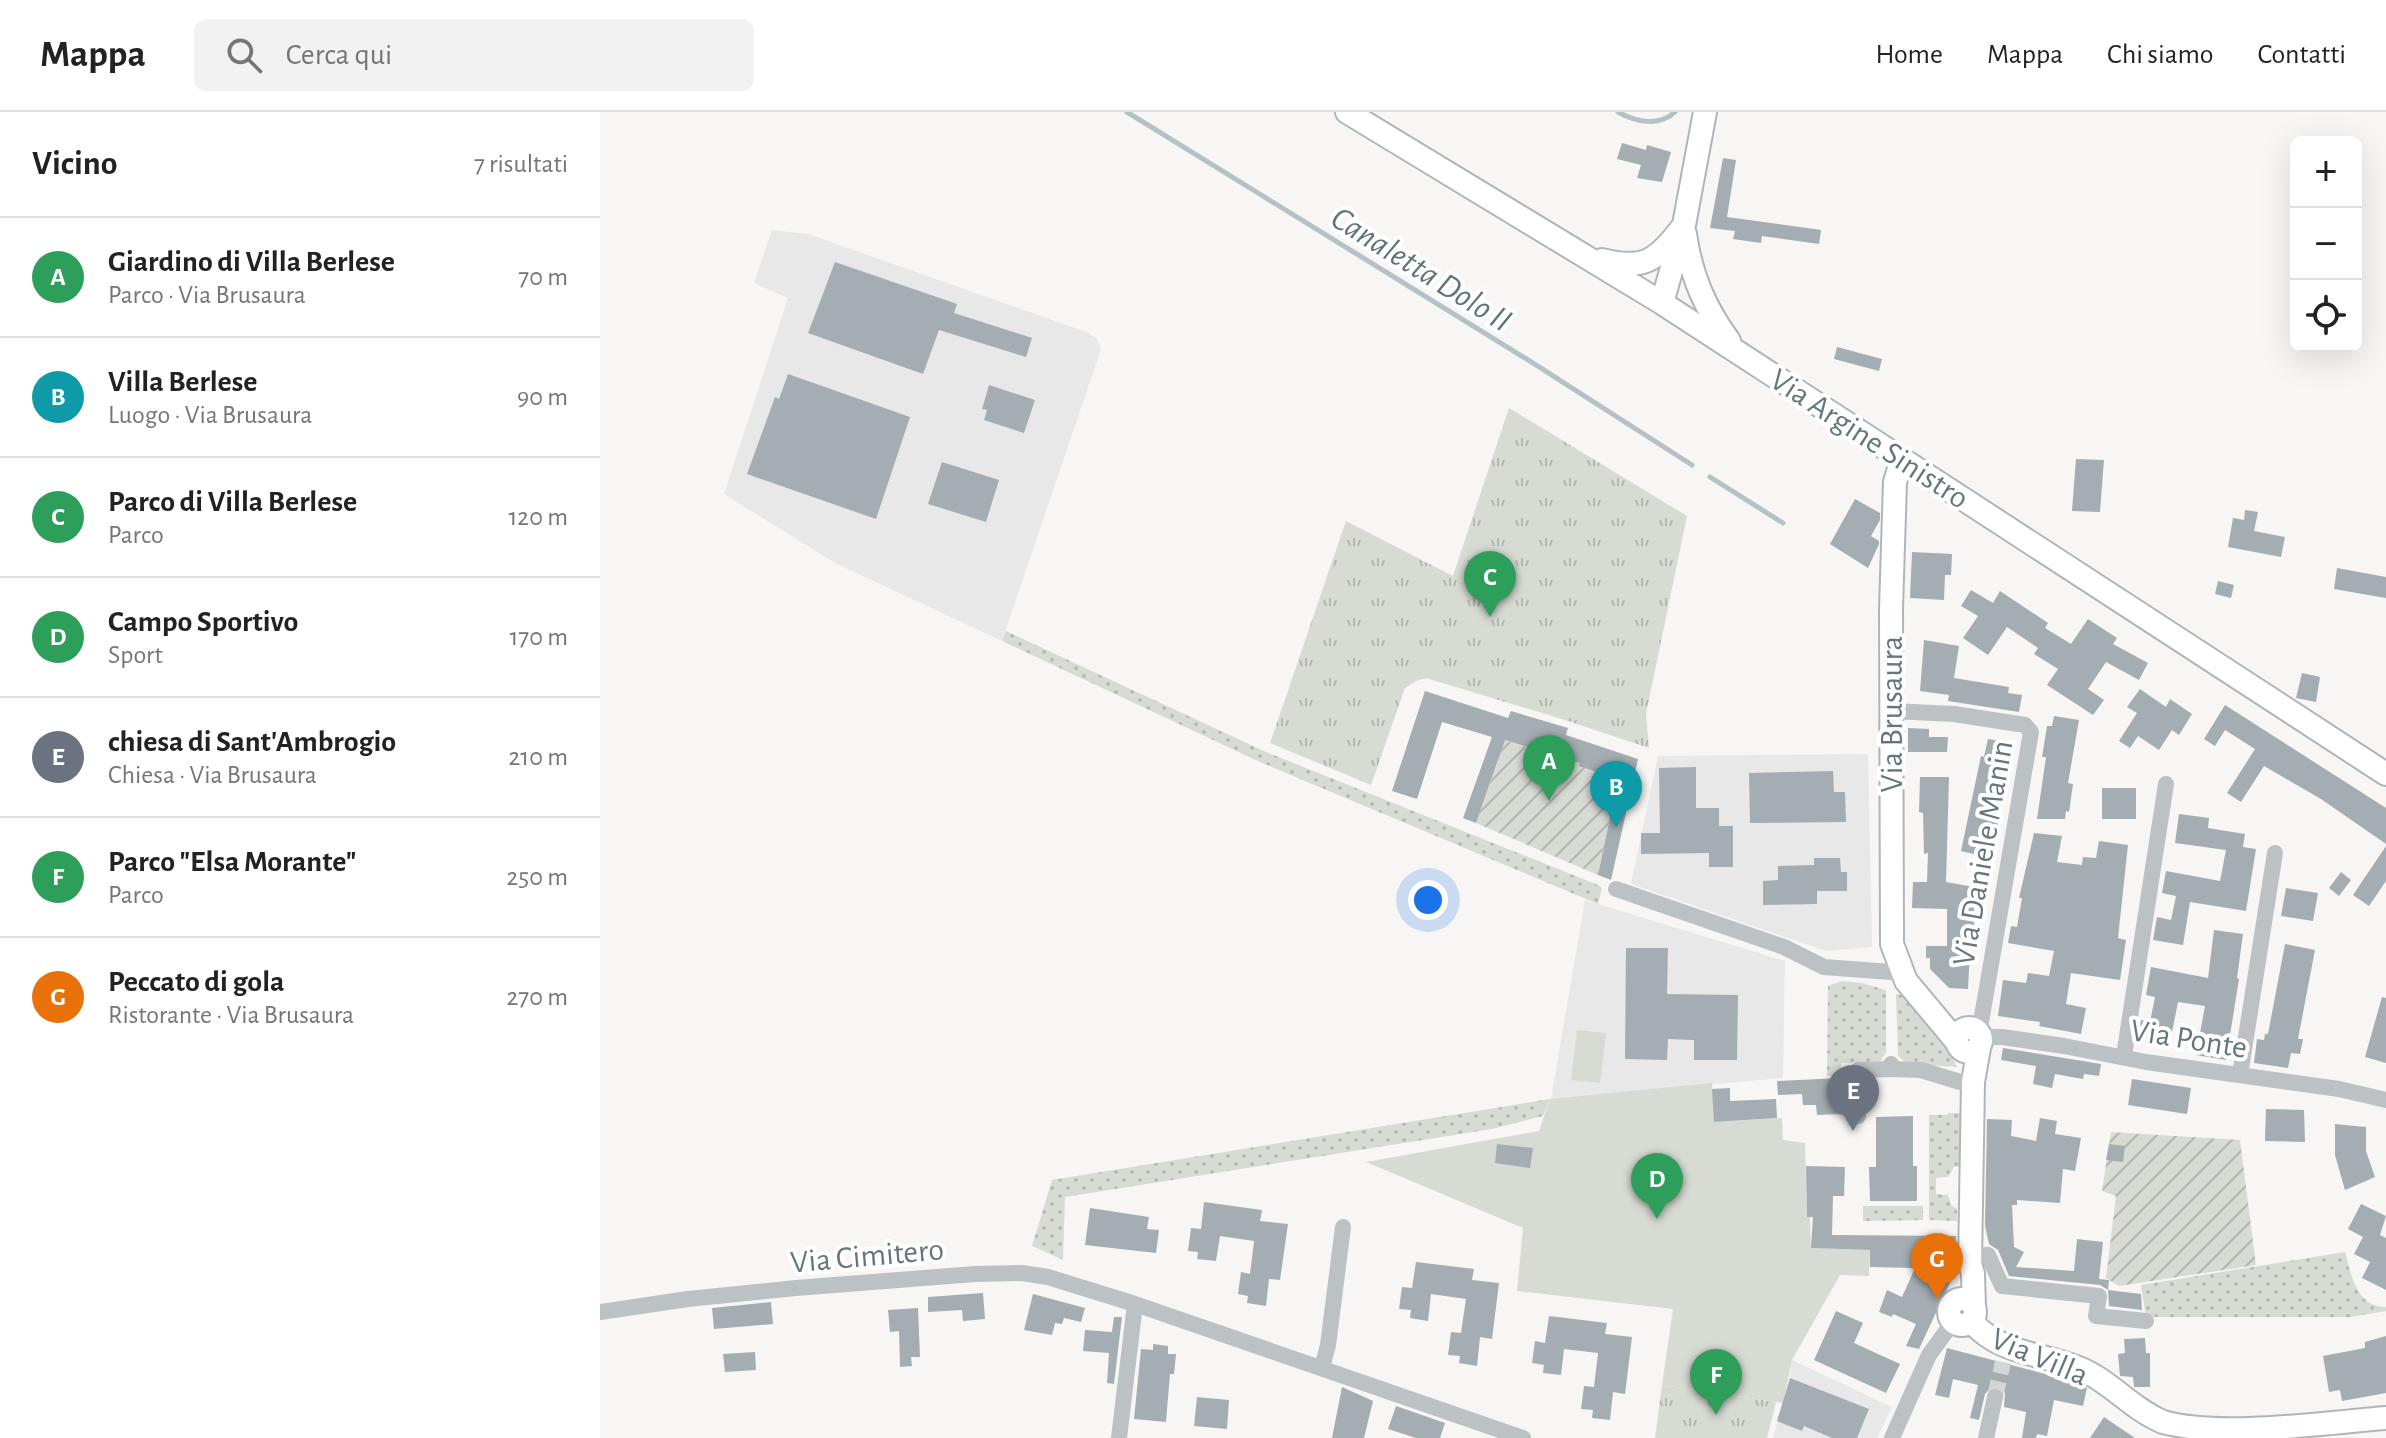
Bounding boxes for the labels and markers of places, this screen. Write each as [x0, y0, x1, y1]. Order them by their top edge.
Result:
pin: C [1464, 551, 1516, 617]
pin: A [1523, 735, 1575, 801]
pin: B [1590, 761, 1642, 827]
pin: E [1827, 1065, 1879, 1131]
pin: D [1631, 1153, 1683, 1219]
pin: G [1911, 1233, 1963, 1299]
pin: F [1690, 1349, 1742, 1415]

